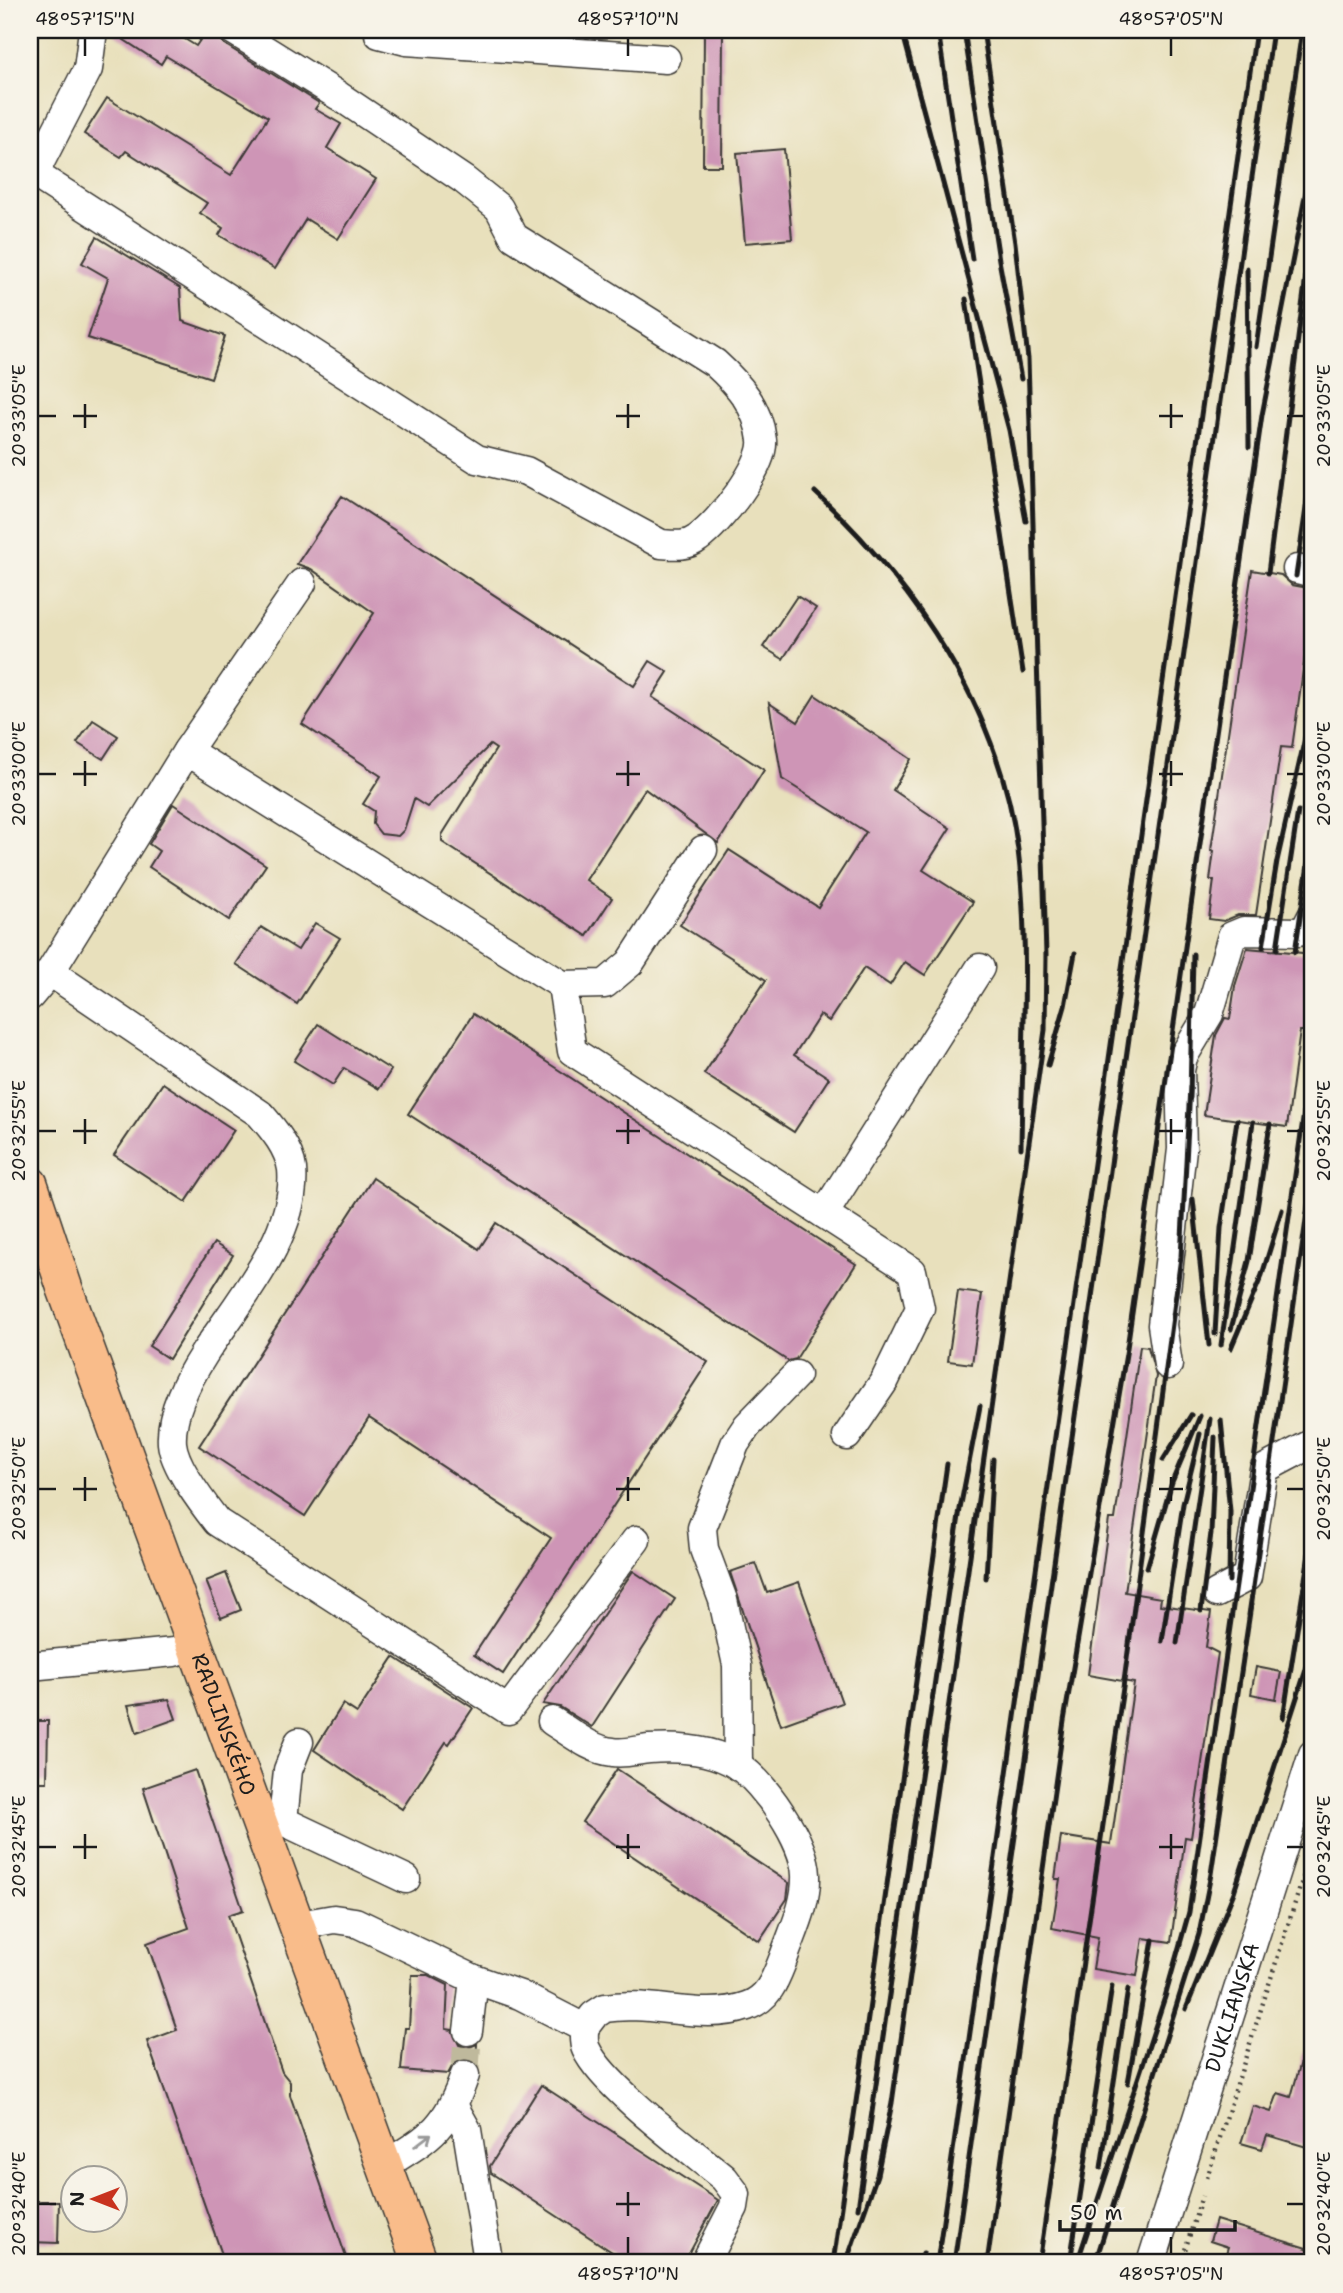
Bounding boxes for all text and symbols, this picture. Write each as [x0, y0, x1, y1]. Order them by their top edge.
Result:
text: 48°57'15"N [35, 7, 135, 31]
text: 48°57'10"N [577, 7, 679, 31]
text: 48°57'05"N [1119, 7, 1223, 31]
text: 20°33'05"E [7, 364, 31, 468]
text: 20°33'05"E [1312, 364, 1336, 468]
text: 20°33'00"E [7, 721, 31, 827]
text: 20°33'00"E [1312, 721, 1336, 827]
text: 20°32'55"E [7, 1080, 31, 1182]
text: 20°32'55"E [1312, 1080, 1336, 1182]
text: 20°32'50"E [7, 1437, 31, 1541]
text: 20°32'50"E [1312, 1437, 1336, 1541]
street label: RADLINSKÉHO [185, 1649, 262, 1799]
text: 20°32'45"E [7, 1796, 31, 1898]
text: 20°32'45"E [1312, 1796, 1336, 1898]
street label: DUKLIANSKA [1199, 1939, 1266, 2076]
one-way arrow [413, 2133, 431, 2148]
text: 20°32'40"E [7, 2151, 31, 2257]
text: 20°32'40"E [1312, 2151, 1336, 2257]
north arrow [60, 2164, 130, 2234]
scale bar [1060, 2188, 1234, 2232]
text: N [65, 2191, 90, 2207]
text: 50 m [1070, 2199, 1123, 2227]
text: 48°57'10"N [577, 2262, 679, 2286]
text: 48°57'05"N [1119, 2262, 1223, 2286]

